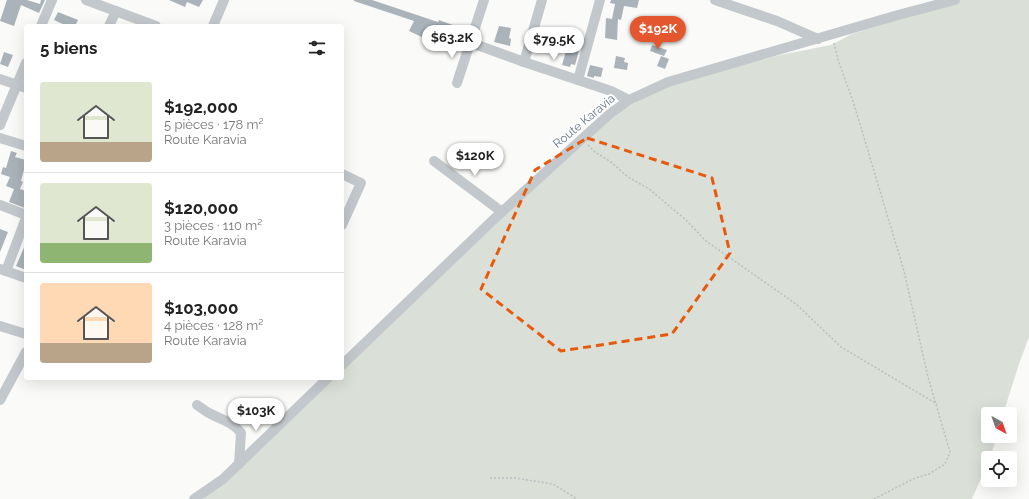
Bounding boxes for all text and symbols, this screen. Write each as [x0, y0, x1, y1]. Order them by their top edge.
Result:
pin: $192K [630, 16, 686, 50]
text: $192K [639, 21, 677, 36]
pin: $63.2K [419, 25, 485, 59]
pin: $79.5K [521, 27, 587, 61]
text: $63.2K [431, 30, 473, 45]
text: $79.5K [533, 32, 575, 47]
icon: filters [306, 37, 328, 59]
text: 5 biens [40, 38, 97, 58]
street label: Route Karavia [550, 91, 618, 151]
text: $192,000 [164, 97, 238, 117]
icon: home [72, 98, 120, 146]
text: 5 pièces · 178 m² [164, 117, 263, 132]
text: Route Karavia [164, 132, 247, 147]
pin: $120K [447, 143, 503, 177]
text: $120K [456, 148, 494, 163]
text: $120,000 [164, 198, 238, 218]
icon: home [72, 199, 120, 247]
text: 3 pièces · 110 m² [164, 218, 262, 233]
text: Route Karavia [164, 233, 247, 248]
text: $103,000 [164, 298, 238, 318]
icon: home [72, 299, 120, 347]
text: 4 pièces · 128 m² [164, 318, 263, 333]
text: Route Karavia [164, 333, 247, 348]
pin: $103K [228, 398, 284, 432]
text: $103K [237, 403, 275, 418]
north arrow [981, 407, 1017, 443]
map controls [981, 407, 1017, 487]
button: locate [981, 451, 1017, 487]

